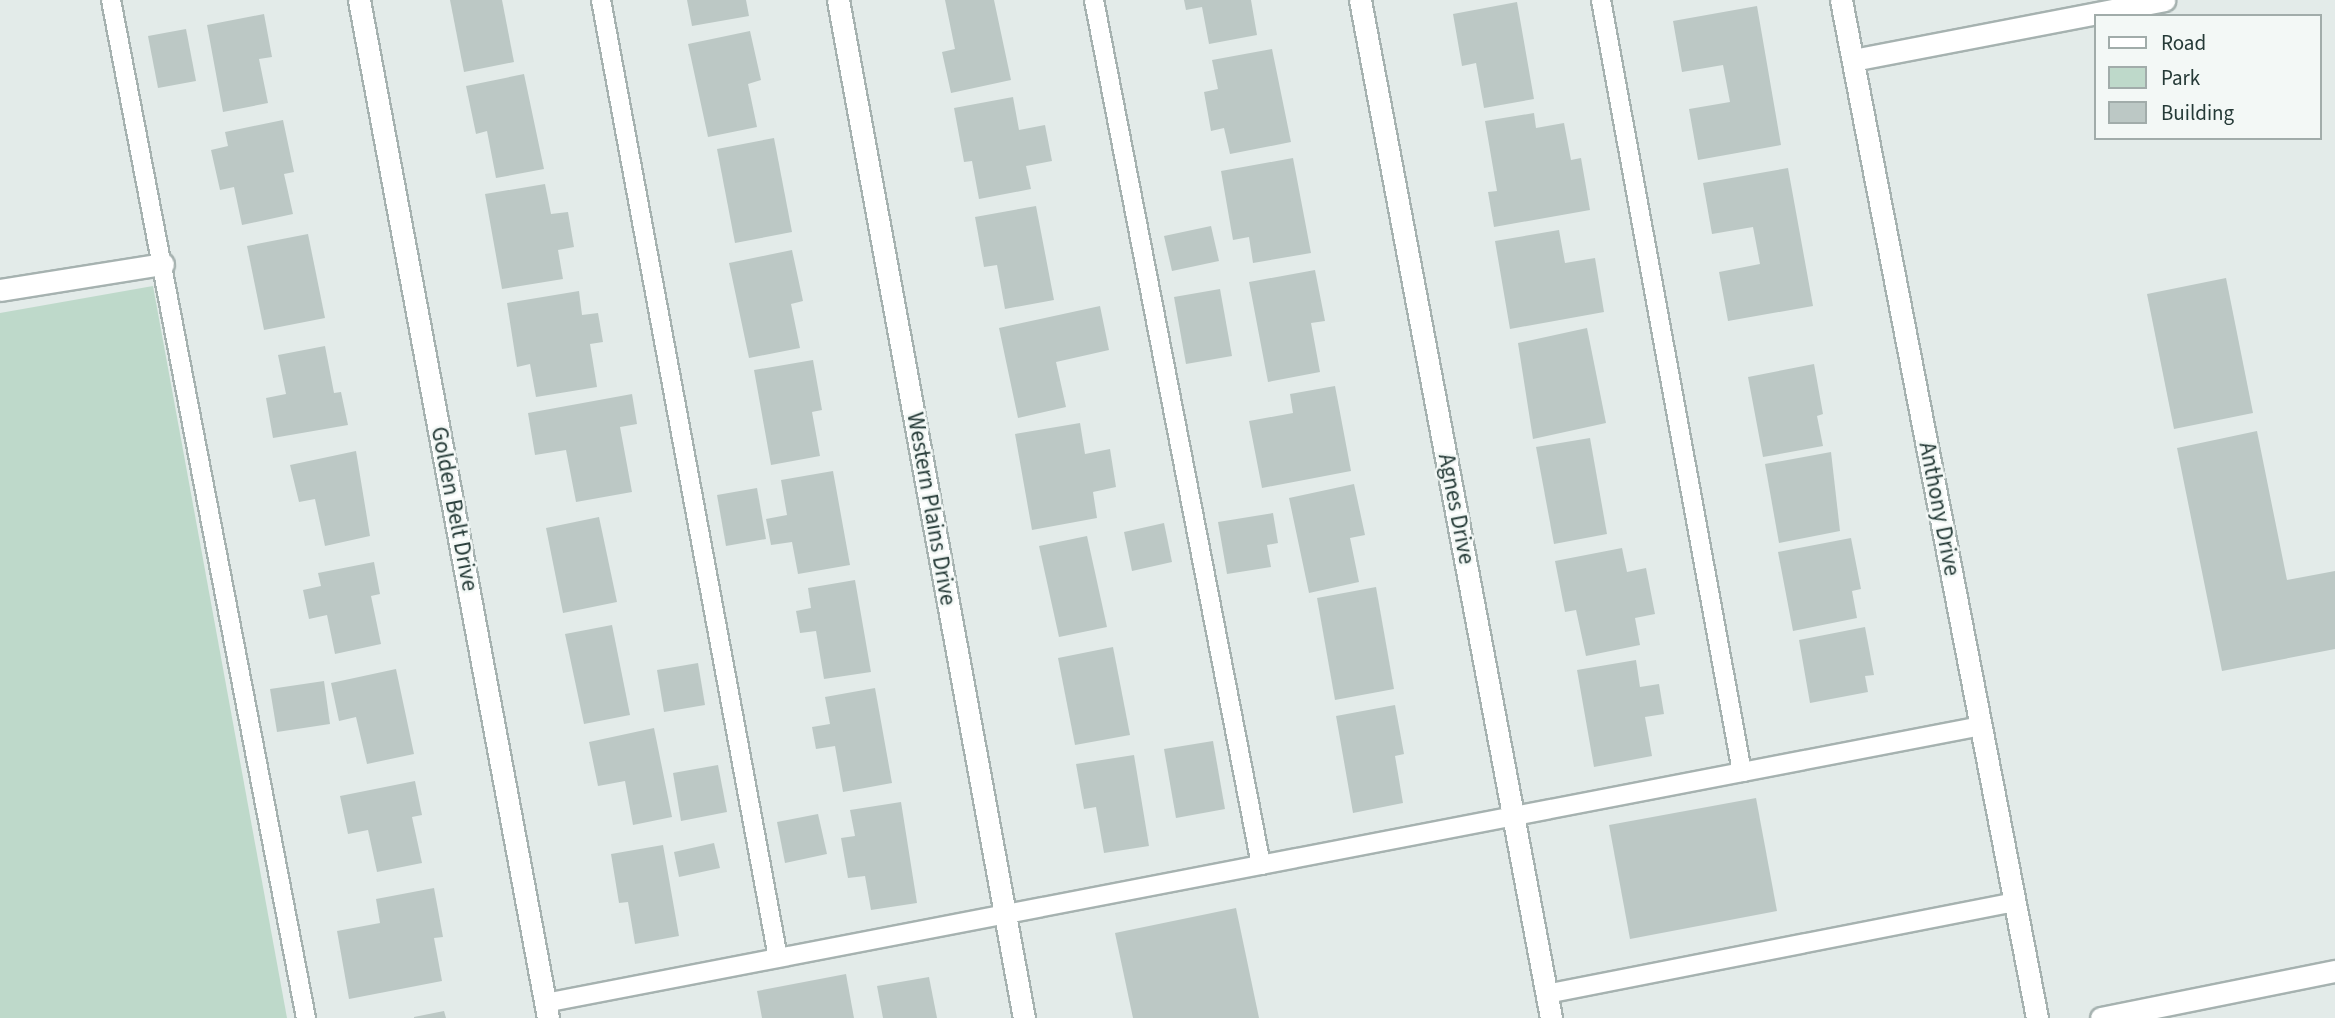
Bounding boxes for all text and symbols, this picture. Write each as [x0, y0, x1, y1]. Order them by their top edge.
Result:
legend [2094, 14, 2321, 140]
text: Road [2161, 28, 2206, 58]
text: Park [2161, 63, 2200, 93]
text: Building [2161, 98, 2234, 128]
street label: Western Plains Drive [900, 410, 962, 608]
street label: Golden Belt Drive [425, 424, 483, 594]
street label: Anthony Drive [1913, 440, 1965, 578]
street label: Agnes Drive [1432, 451, 1480, 567]

